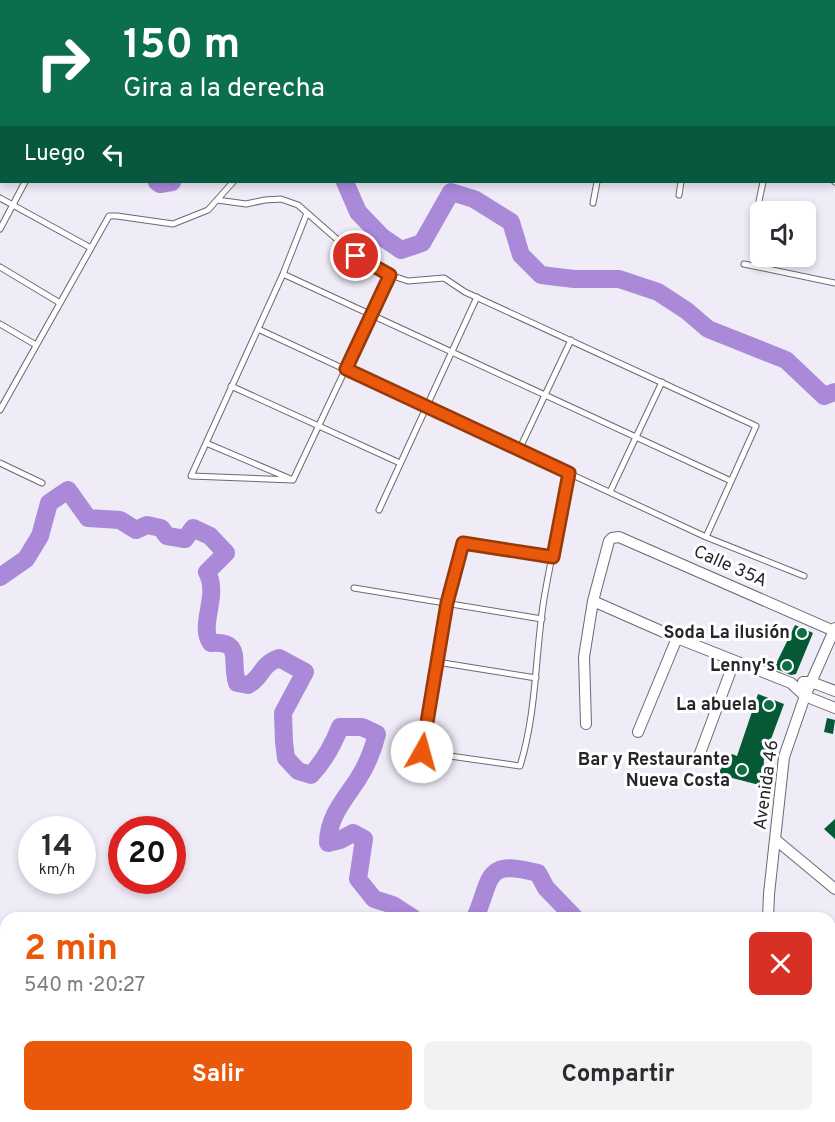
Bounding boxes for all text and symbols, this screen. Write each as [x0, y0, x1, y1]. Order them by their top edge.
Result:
text: 150 m [123, 20, 240, 73]
icon: right [24, 24, 102, 102]
text: Gira a la derecha [123, 72, 325, 106]
icon: left [97, 138, 130, 171]
text: Luego [24, 141, 85, 168]
map controls [750, 201, 816, 267]
button: sound [750, 201, 816, 267]
pin [330, 230, 381, 281]
icon: arrive [339, 239, 372, 272]
street label: Calle 35A [690, 541, 770, 593]
place label: Soda La ilusión [664, 622, 790, 645]
marker: Soda La ilusión [795, 626, 809, 640]
place label: Lenny's [710, 655, 775, 678]
marker: Lenny's [780, 659, 794, 673]
place label: La abuela [676, 694, 757, 717]
marker: La abuela [762, 698, 776, 712]
position arrow [390, 720, 454, 784]
street label: Avenida 46 [749, 738, 785, 832]
place label: Bar y Restaurante Nueva Costa [578, 749, 730, 793]
marker: Bar y Restaurante Nueva Costa [735, 763, 749, 777]
speed limit sign: 20 [108, 816, 186, 894]
text: 14 [41, 829, 73, 866]
text: km/h [39, 861, 75, 880]
text: 2 min [24, 927, 118, 973]
button: close [749, 932, 812, 995]
text: 540 m · 20:27 [24, 973, 145, 999]
button: Salir [24, 1041, 412, 1110]
button: Compartir [424, 1041, 812, 1110]

